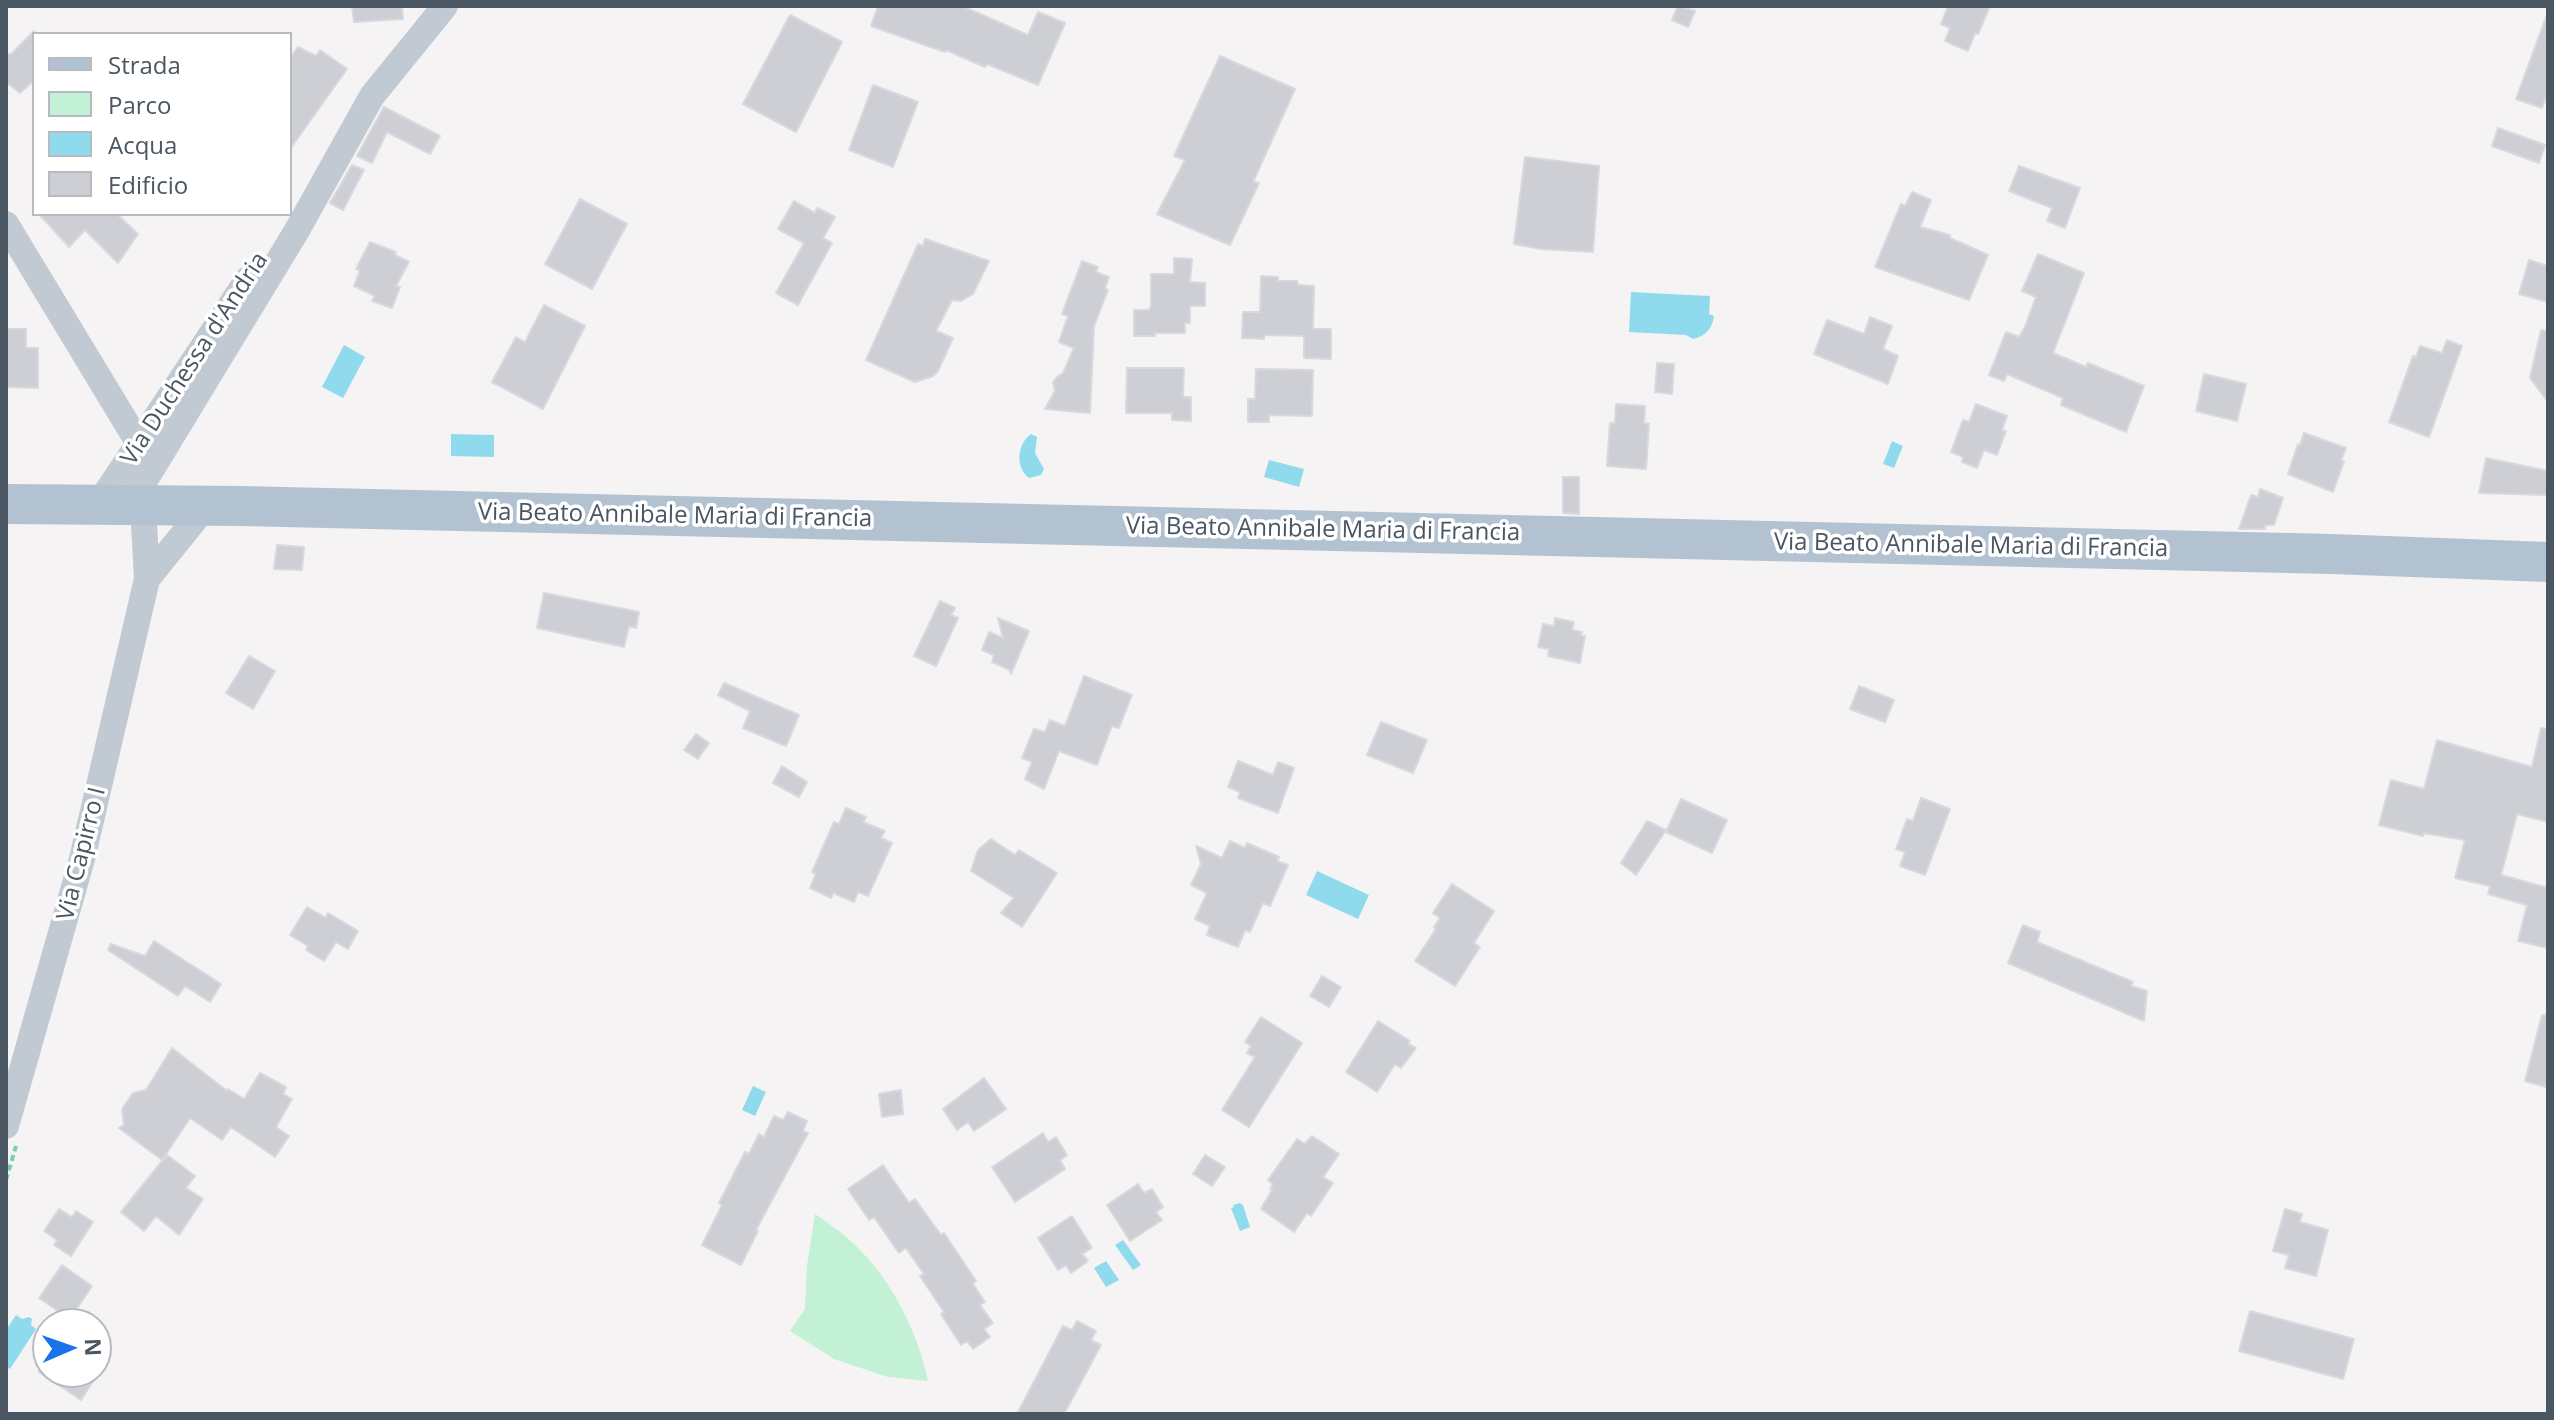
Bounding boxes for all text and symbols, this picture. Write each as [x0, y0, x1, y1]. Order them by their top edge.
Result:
legend [32, 32, 292, 216]
text: Strada [108, 48, 181, 81]
text: Parco [108, 88, 172, 121]
text: Acqua [108, 128, 177, 161]
text: Edificio [108, 168, 188, 201]
street label: Via Duchessa d'Andria [115, 247, 275, 471]
street label: Via Beato Annibale Maria di Francia [478, 498, 872, 534]
street label: Via Beato Annibale Maria di Francia [1126, 512, 1520, 548]
street label: Via Beato Annibale Maria di Francia [1774, 528, 2168, 564]
street label: Via Capirro I [52, 784, 112, 924]
north arrow [32, 1308, 112, 1388]
text: N [79, 1338, 109, 1357]

